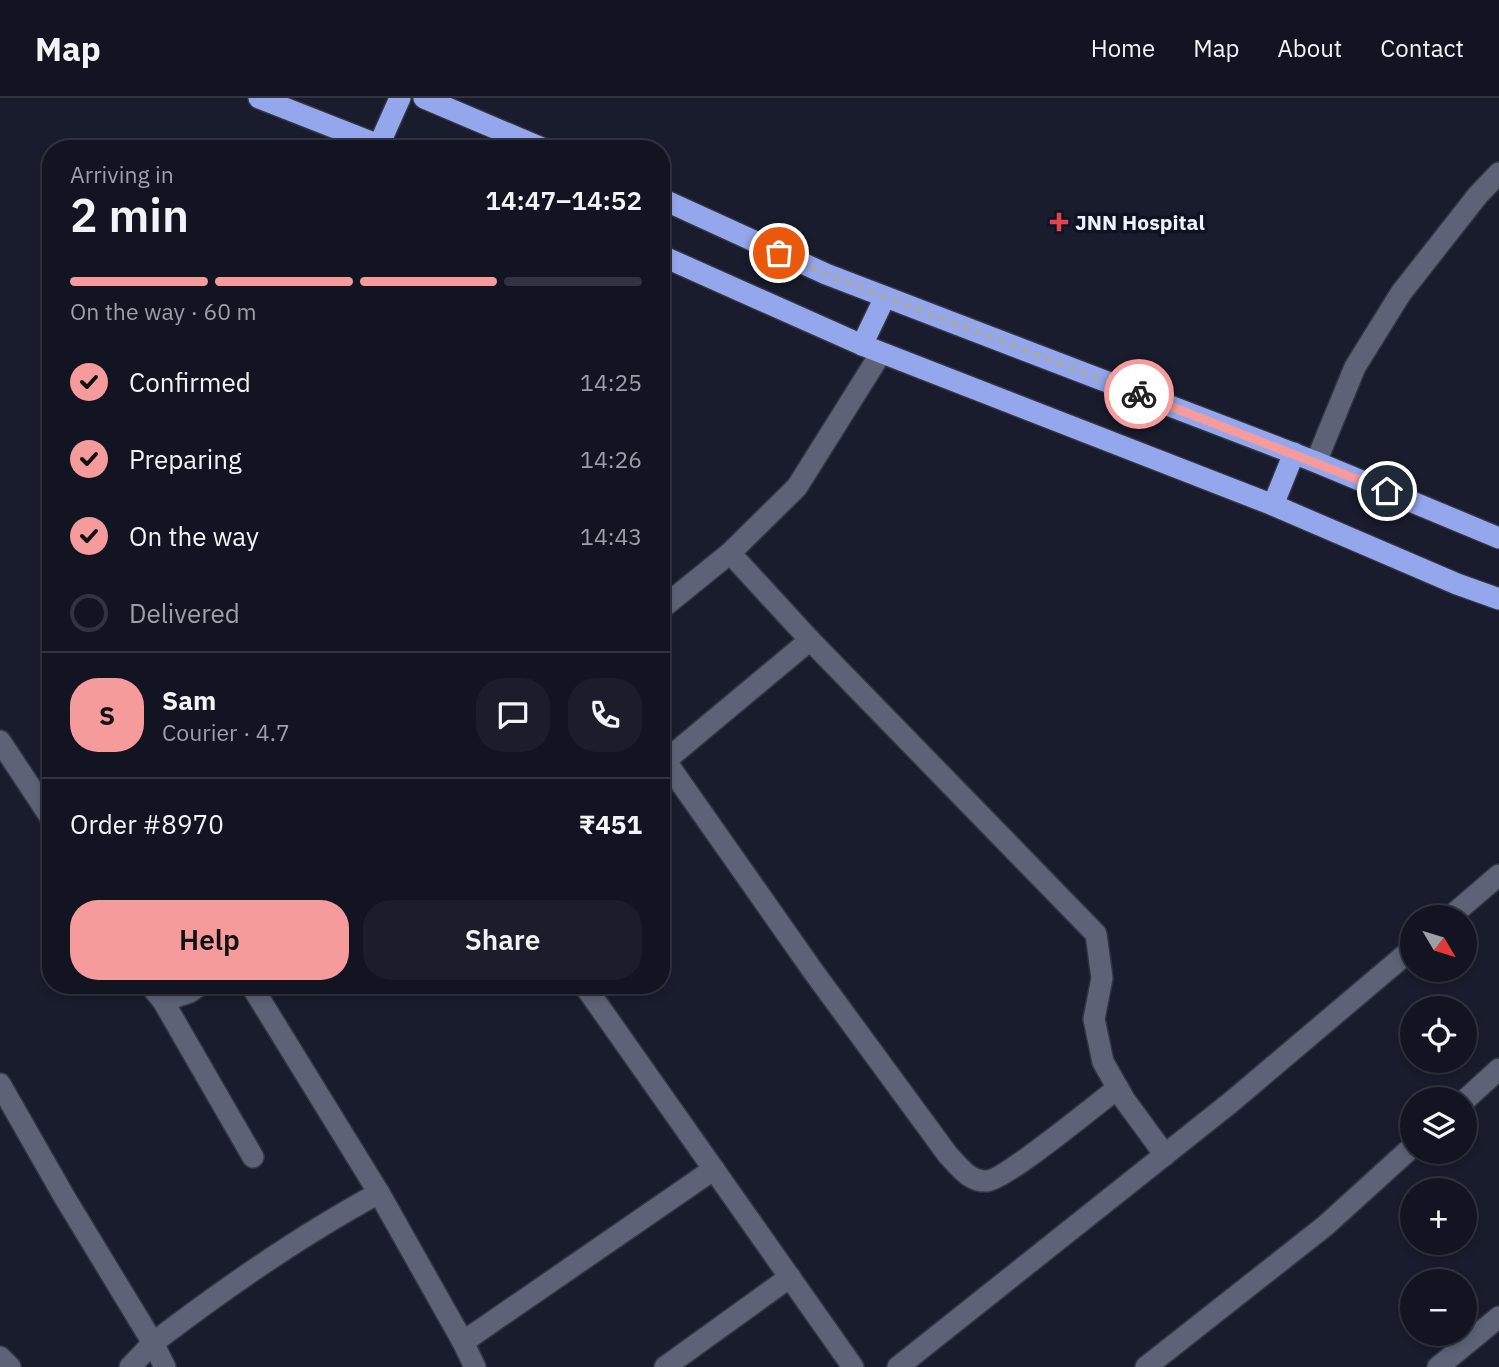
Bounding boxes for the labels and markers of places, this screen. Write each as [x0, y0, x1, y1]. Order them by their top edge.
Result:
place label: JNN Hospital [1075, 208, 1205, 236]
marker: JNN Hospital [1049, 212, 1069, 232]
pin [749, 223, 809, 283]
pin [1357, 461, 1417, 521]

